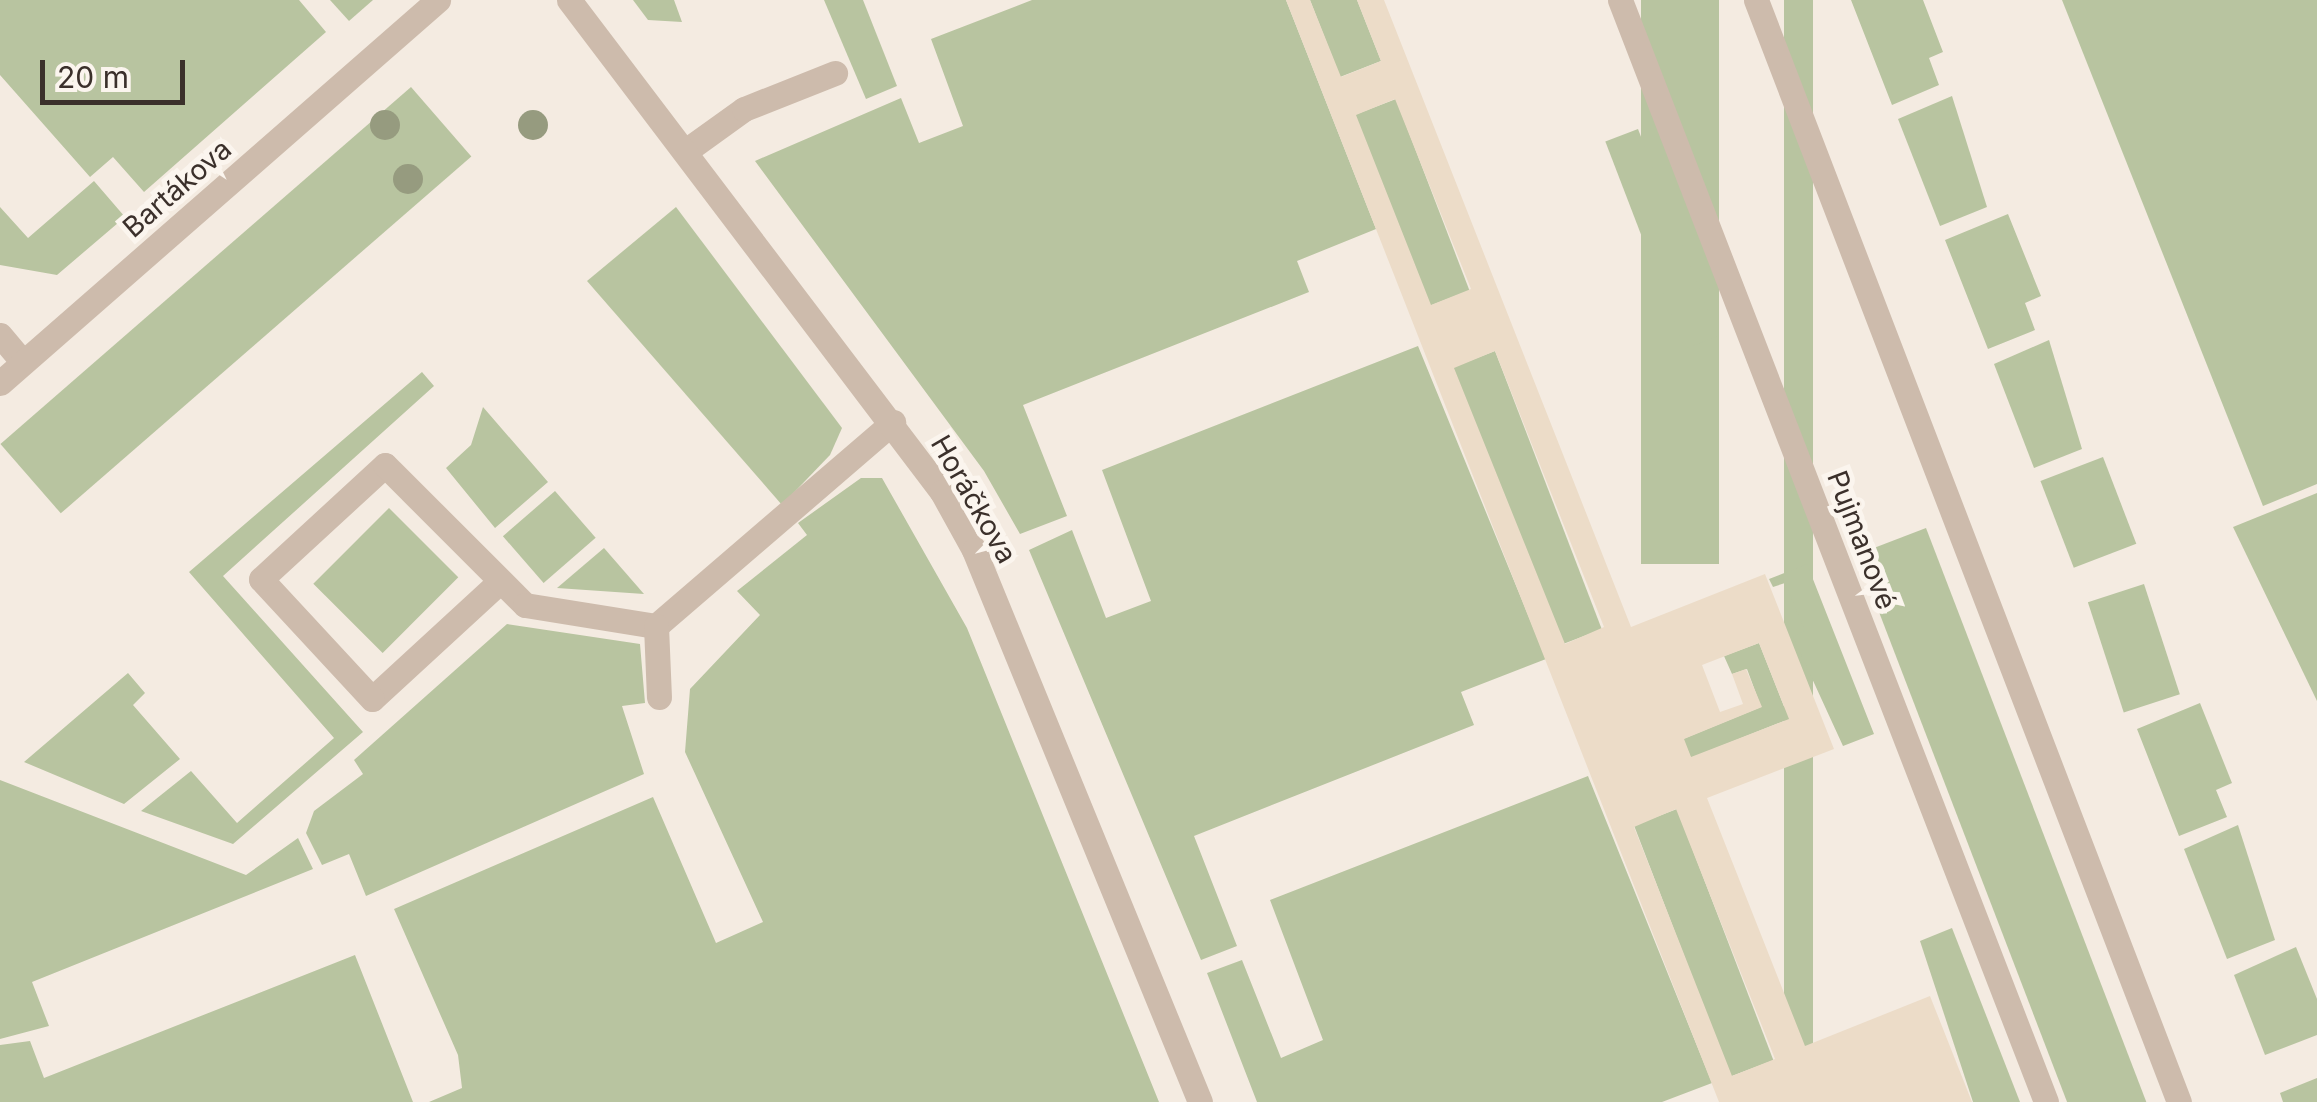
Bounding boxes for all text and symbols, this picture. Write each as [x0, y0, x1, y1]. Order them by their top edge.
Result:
scale bar [45, 40, 190, 102]
text: 20 m [57, 59, 129, 95]
street label: Bartákova [116, 132, 238, 244]
street label: Horáčkova [924, 429, 1024, 569]
street label: Pujmanové [1820, 466, 1904, 614]

